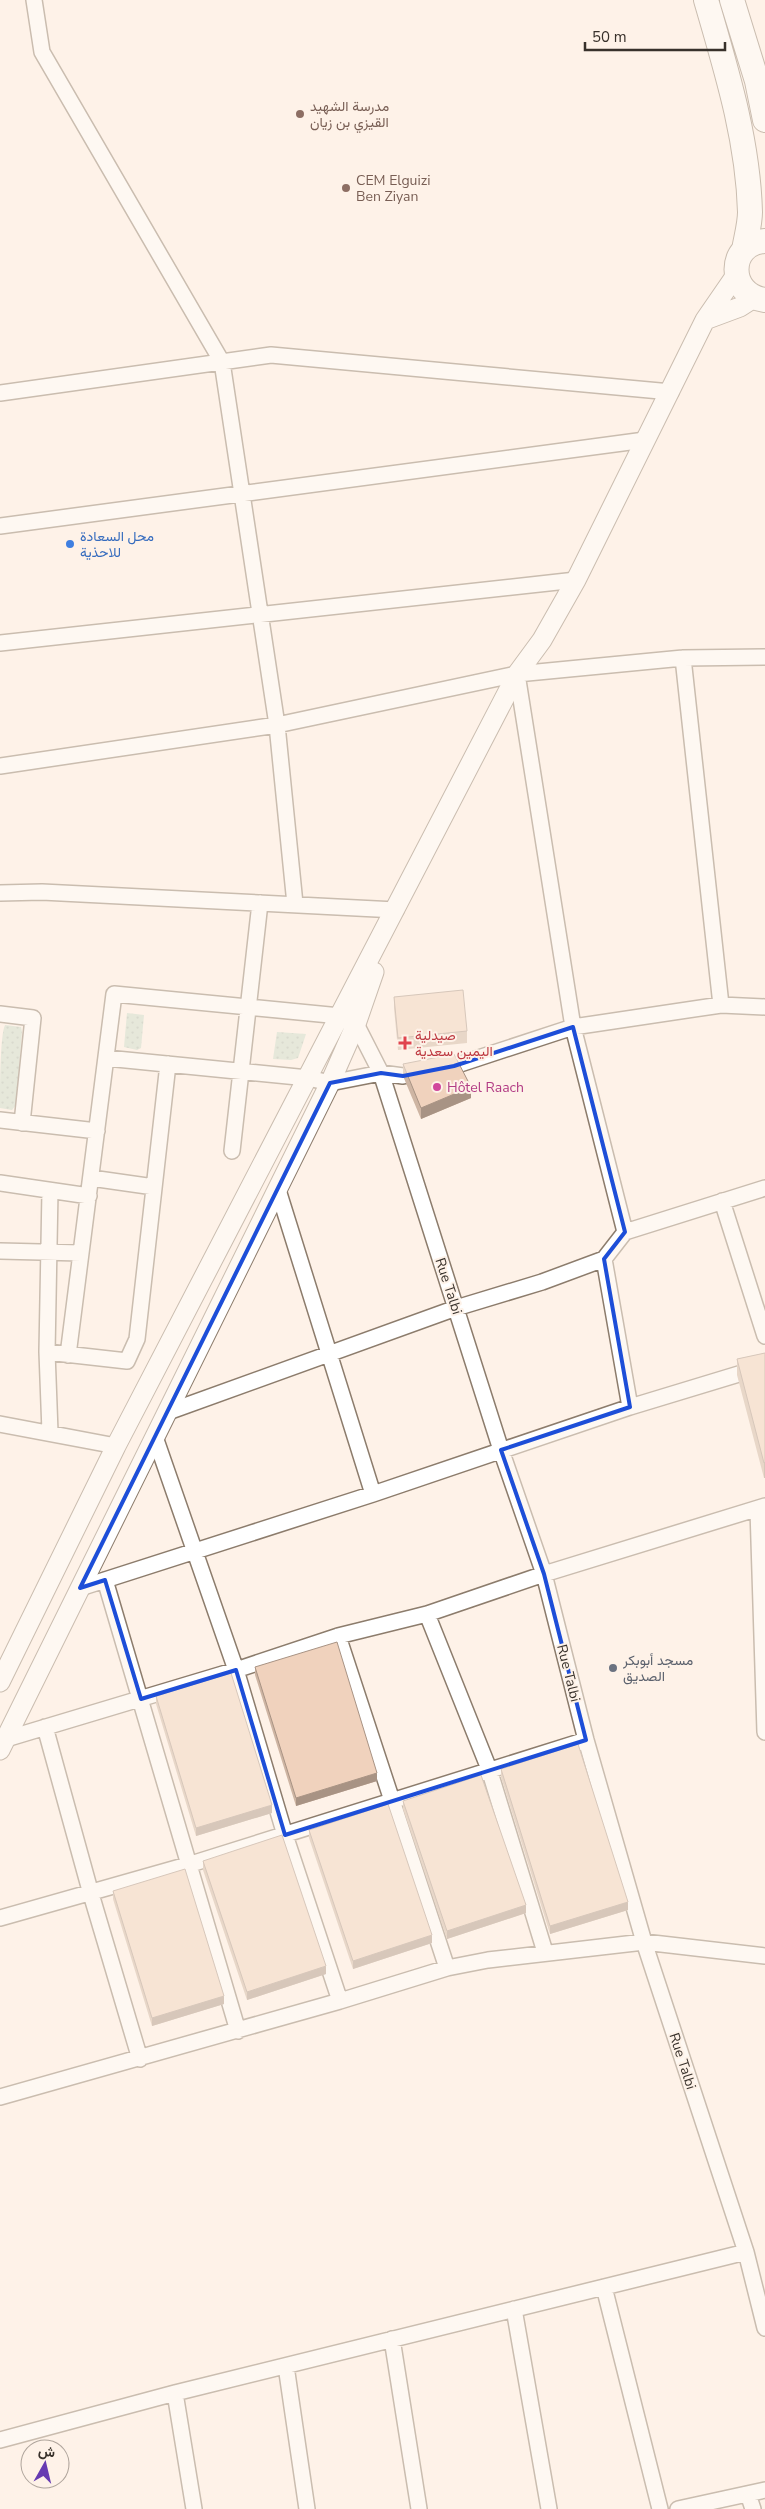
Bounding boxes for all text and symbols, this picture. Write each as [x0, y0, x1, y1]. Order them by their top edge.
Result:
scale bar [585, 20, 725, 52]
text: 50 m [592, 27, 627, 47]
place label: مدرسة الشهيد القيزي بن زيان [310, 97, 389, 134]
marker: مدرسة الشهيد القيزي بن زيان [294, 108, 306, 120]
place label: CEM Elguizi Ben Ziyan [356, 171, 430, 206]
marker: CEM Elguizi Ben Ziyan [340, 182, 352, 194]
place label: محل السعادة للاحذية [80, 527, 154, 562]
marker: محل السعادة للاحذية [64, 538, 76, 550]
place label: صيدلية اليمين سعدية [415, 1026, 493, 1061]
marker: صيدلية اليمين سعدية [399, 1037, 411, 1049]
place label: Hôtel Raach [447, 1078, 524, 1097]
marker: Hôtel Raach [431, 1081, 443, 1093]
street label: Rue Talbi [430, 1255, 467, 1317]
street label: Rue Talbi [552, 1642, 585, 1704]
place label: مسجد أبوبكر الصديق [622, 1651, 693, 1686]
marker: مسجد أبوبكر الصديق [607, 1662, 619, 1674]
street label: Rue Talbi [664, 2030, 701, 2092]
north arrow [20, 2439, 70, 2489]
text: ش [37, 2441, 57, 2462]

